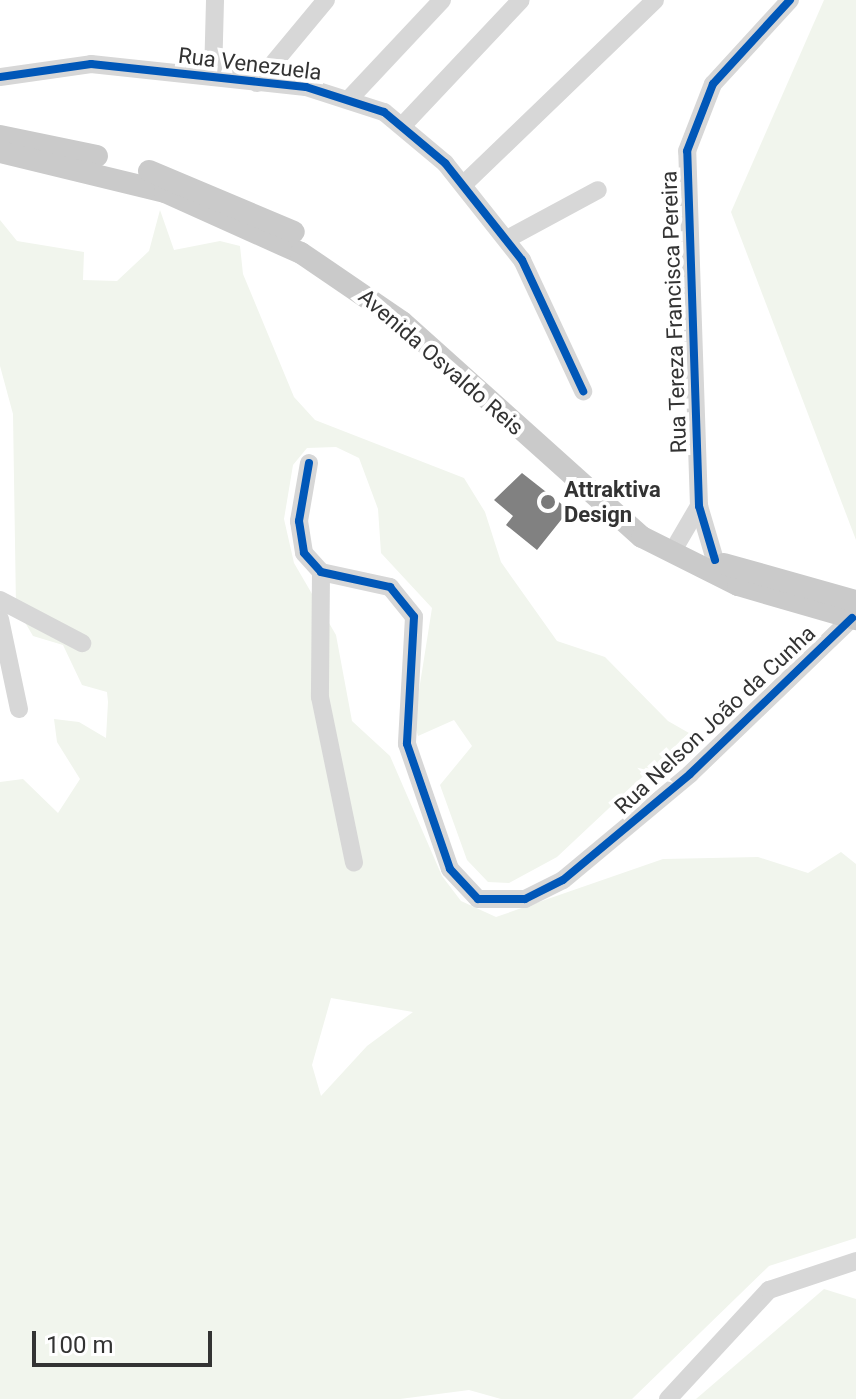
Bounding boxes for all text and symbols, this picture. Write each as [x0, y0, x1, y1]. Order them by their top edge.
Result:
street label: Rua Venezuela [177, 42, 323, 86]
street label: Rua Tereza Francisca Pereira [656, 170, 692, 454]
street label: Avenida Osvaldo Reis [353, 283, 529, 441]
place label: Attraktiva Design [564, 476, 661, 528]
marker: Attraktiva Design [539, 493, 557, 511]
street label: Rua Nelson João da Cunha [609, 620, 821, 820]
scale bar [36, 1315, 216, 1365]
text: 100 m [46, 1331, 113, 1359]

